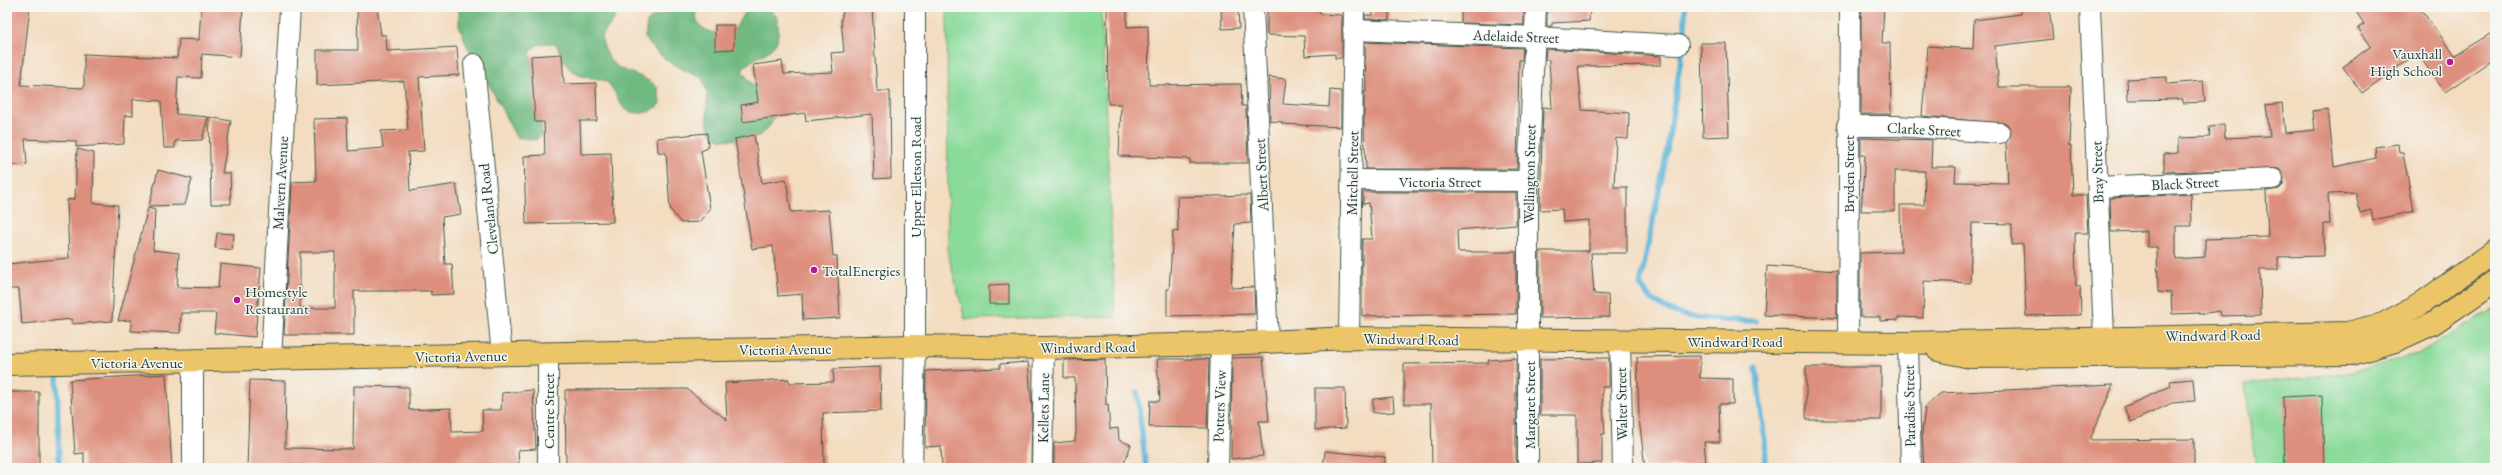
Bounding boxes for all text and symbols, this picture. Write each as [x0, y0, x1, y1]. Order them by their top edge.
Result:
street label: Adelaide Street [1471, 25, 1560, 47]
place label: Vauxhall High School [2370, 44, 2442, 80]
marker: Vauxhall High School [2445, 57, 2455, 67]
street label: Upper Elletson Road [906, 116, 925, 238]
street label: Clarke Street [1887, 118, 1962, 140]
street label: Wellington Street [1519, 124, 1539, 224]
street label: Mitchell Street [1342, 130, 1362, 216]
street label: Bryden Street [1839, 135, 1858, 213]
street label: Malvern Avenue [268, 136, 292, 230]
street label: Albert Street [1250, 138, 1272, 213]
street label: Bray Street [2086, 140, 2108, 203]
street label: Cleveland Road [474, 162, 502, 256]
street label: Victoria Street [1399, 172, 1481, 191]
street label: Black Street [2151, 172, 2219, 194]
place label: TotalEnergies [822, 261, 900, 280]
marker: TotalEnergies [809, 265, 819, 275]
place label: Homestyle Restaurant [245, 282, 309, 318]
marker: Homestyle Restaurant [232, 295, 242, 305]
street label: Windward Road [2165, 325, 2261, 345]
street label: Windward Road [1363, 329, 1459, 349]
street label: Windward Road [1687, 332, 1783, 351]
street label: Windward Road [1040, 337, 1136, 357]
street label: Victoria Avenue [739, 339, 832, 359]
street label: Victoria Avenue [415, 346, 508, 366]
street label: Victoria Avenue [91, 353, 183, 372]
street label: Margaret Street [1520, 361, 1539, 449]
street label: Paradise Street [1899, 364, 1919, 447]
street label: Walter Street [1611, 367, 1631, 441]
street label: Potters View [1208, 369, 1230, 443]
street label: Centre Street [539, 373, 558, 449]
street label: Kellets Lane [1033, 373, 1053, 443]

